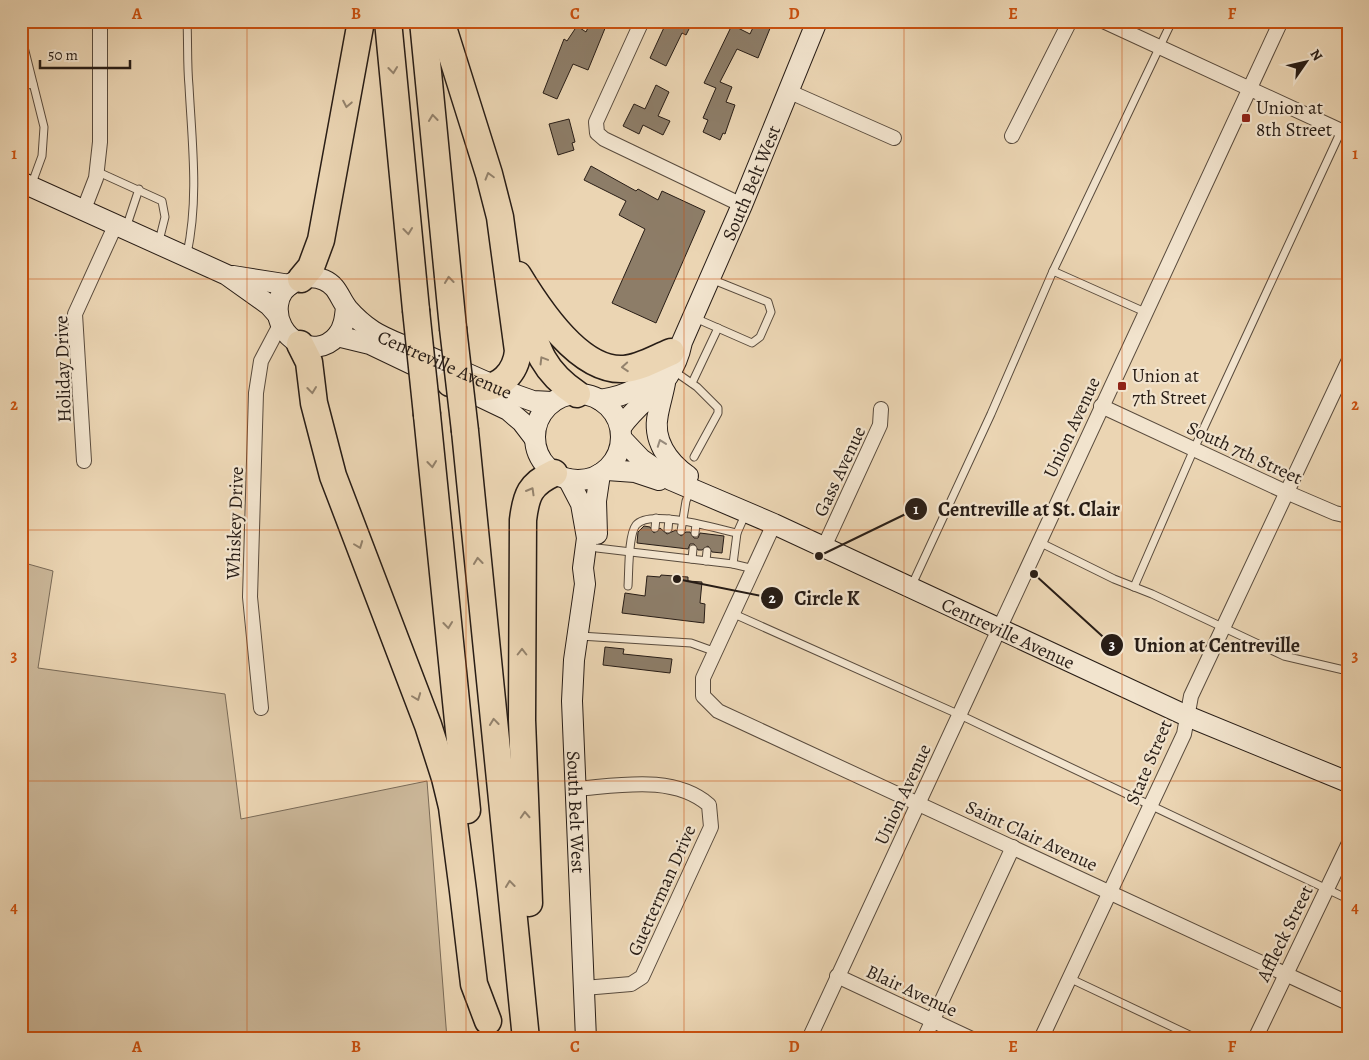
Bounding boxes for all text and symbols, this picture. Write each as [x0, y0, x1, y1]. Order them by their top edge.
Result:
text: A [131, 3, 143, 25]
text: B [351, 3, 361, 25]
text: C [570, 3, 580, 25]
text: D [788, 3, 800, 25]
text: E [1008, 3, 1018, 25]
text: F [1228, 3, 1237, 25]
scale bar [40, 38, 130, 70]
north arrow [1282, 38, 1332, 88]
text: 50 m [48, 45, 78, 65]
text: N [1306, 45, 1327, 65]
one-way arrow [387, 66, 398, 74]
place label: Union at 8th Street [1256, 95, 1332, 143]
one-way arrow [342, 99, 352, 108]
marker: Union at 8th Street [1240, 112, 1252, 124]
one-way arrow [427, 114, 438, 122]
street label: South Belt West [716, 121, 787, 245]
text: 1 [11, 143, 17, 165]
text: 1 [1352, 143, 1358, 165]
one-way arrow [484, 171, 495, 180]
one-way arrow [403, 228, 414, 236]
one-way arrow [443, 275, 454, 283]
street label: Holiday Drive [48, 315, 78, 423]
street label: Centreville Avenue [373, 324, 516, 406]
one-way arrow [539, 356, 549, 365]
one-way arrow [621, 362, 629, 373]
place label: Union at 7th Street [1132, 363, 1207, 411]
street label: Union Avenue [1037, 373, 1107, 482]
marker: Union at 7th Street [1116, 380, 1128, 392]
one-way arrow [307, 386, 317, 394]
text: 2 [10, 394, 18, 416]
text: 2 [1351, 394, 1359, 416]
street label: South 7th Street [1183, 415, 1306, 491]
street label: Gass Avenue [808, 422, 872, 521]
one-way arrow [657, 440, 667, 448]
one-way arrow [426, 460, 437, 468]
street label: Whiskey Drive [220, 466, 250, 581]
one-way arrow [525, 488, 535, 497]
callout: Centreville at St. Clair [903, 491, 1131, 526]
text: Centreville at St. Clair [938, 496, 1120, 523]
text: 1 [913, 499, 919, 519]
one-way arrow [353, 540, 364, 549]
one-way arrow [473, 557, 484, 565]
callout: Circle K [760, 580, 870, 615]
text: Circle K [794, 585, 861, 612]
text: 2 [768, 588, 776, 608]
street label: Centreville Avenue [937, 592, 1079, 676]
one-way arrow [442, 622, 453, 630]
callout: Union at Centreville [1099, 627, 1310, 662]
text: Union at Centreville [1134, 632, 1300, 659]
text: 3 [1109, 635, 1115, 655]
text: 3 [11, 645, 18, 667]
text: 3 [1352, 645, 1359, 667]
one-way arrow [517, 648, 527, 656]
one-way arrow [411, 692, 421, 701]
street label: State Street [1119, 716, 1179, 809]
one-way arrow [489, 718, 500, 726]
street label: Union Avenue [868, 740, 938, 849]
street label: South Belt West [560, 750, 591, 874]
street label: Saint Clair Avenue [961, 794, 1102, 878]
one-way arrow [519, 810, 530, 818]
street label: Guetterman Drive [621, 821, 702, 960]
one-way arrow [505, 880, 516, 888]
street label: Affleck Street [1250, 881, 1319, 987]
text: 4 [10, 897, 18, 919]
text: 4 [1351, 897, 1359, 919]
street label: Blair Avenue [862, 958, 961, 1023]
text: A [131, 1036, 143, 1058]
text: B [351, 1036, 361, 1058]
text: C [570, 1036, 580, 1058]
text: D [788, 1036, 800, 1058]
text: E [1008, 1036, 1018, 1058]
text: F [1228, 1036, 1237, 1058]

